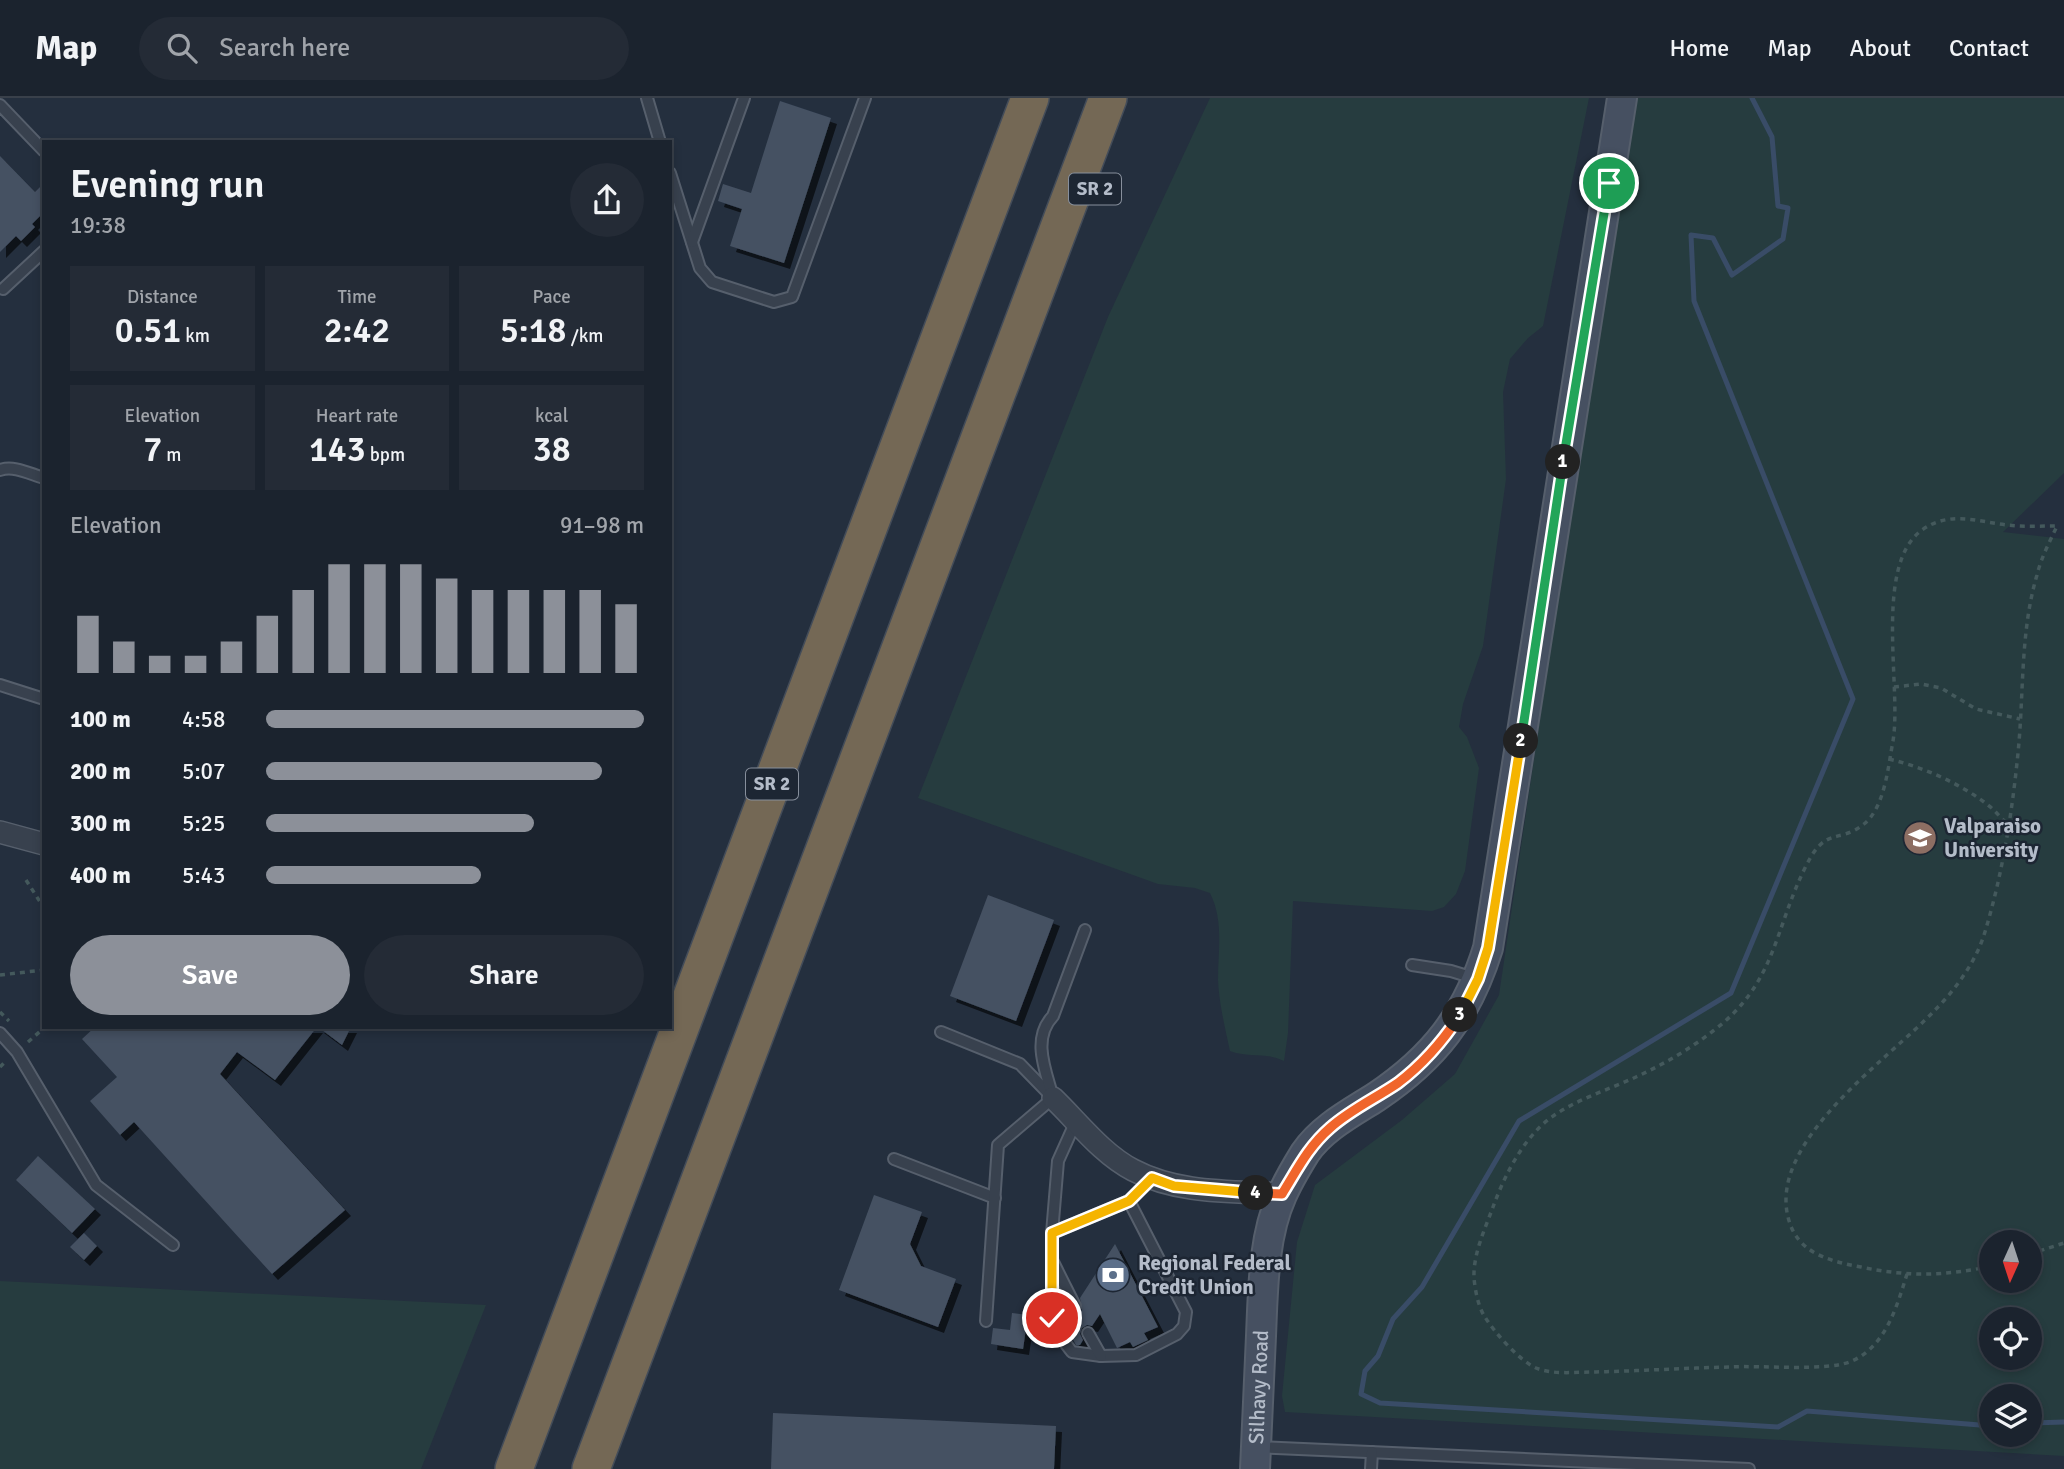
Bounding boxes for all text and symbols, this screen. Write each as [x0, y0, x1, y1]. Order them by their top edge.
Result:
search box [139, 17, 629, 80]
text: Map [35, 28, 97, 69]
icon: search [163, 29, 201, 67]
text: Search here [219, 32, 350, 64]
text: Home [1669, 33, 1729, 63]
text: Map [1767, 33, 1812, 63]
text: About [1850, 33, 1911, 63]
text: Contact [1949, 33, 2029, 63]
pin [1579, 153, 1639, 213]
text: Evening run [70, 161, 264, 208]
button: share [570, 163, 644, 237]
icon: arrive [1590, 164, 1628, 202]
road number: SR 2 [1069, 174, 1121, 204]
text: 19:38 [70, 211, 126, 240]
text: Distance [127, 285, 198, 309]
text: Time [337, 285, 377, 309]
text: Pace [533, 285, 571, 309]
text: 0.51 [115, 309, 181, 352]
text: 2:42 [324, 309, 390, 352]
text: 5:18 [500, 309, 567, 352]
text: km [181, 324, 210, 348]
text: /km [567, 324, 603, 348]
text: Elevation [124, 404, 200, 428]
text: Heart rate [316, 404, 398, 428]
text: kcal [535, 404, 568, 428]
text: 7 [143, 428, 162, 471]
text: 143 [309, 428, 366, 471]
text: 38 [533, 428, 571, 471]
text: m [162, 443, 181, 467]
text: bpm [366, 443, 405, 467]
pin: 1 [1546, 444, 1580, 480]
text: 1 [1557, 449, 1568, 473]
text: Elevation [70, 511, 162, 540]
text: 91–98 m [560, 511, 644, 540]
text: 100 m [70, 705, 131, 734]
text: 4:58 [182, 705, 225, 734]
pin: 2 [1504, 724, 1538, 758]
text: 2 [1515, 728, 1526, 752]
text: 200 m [70, 757, 131, 786]
text: 5:07 [182, 757, 225, 786]
road number: SR 2 [746, 768, 798, 800]
text: 300 m [70, 809, 131, 838]
text: 5:25 [182, 809, 225, 838]
place label: Valparaiso University [1944, 813, 2041, 863]
school or university icon: Valparaiso University [1901, 819, 1939, 857]
text: 400 m [70, 861, 131, 890]
text: 5:43 [182, 861, 225, 890]
button: Save [70, 935, 350, 1015]
button: Share [364, 935, 644, 1015]
pin: 3 [1442, 998, 1478, 1032]
text: 3 [1454, 1002, 1465, 1026]
pin: 4 [1238, 1176, 1274, 1210]
text: 4 [1250, 1180, 1261, 1204]
north arrow [1979, 1230, 2042, 1293]
map controls [1979, 1230, 2042, 1447]
place label: Regional Federal Credit Union [1138, 1250, 1292, 1300]
bank icon: Regional Federal Credit Union [1094, 1256, 1132, 1294]
pin [1022, 1288, 1082, 1348]
icon: check [1033, 1299, 1071, 1337]
button: locate [1979, 1307, 2042, 1370]
street label: Silhavy Road [1243, 1329, 1274, 1445]
button: layers [1979, 1384, 2042, 1447]

